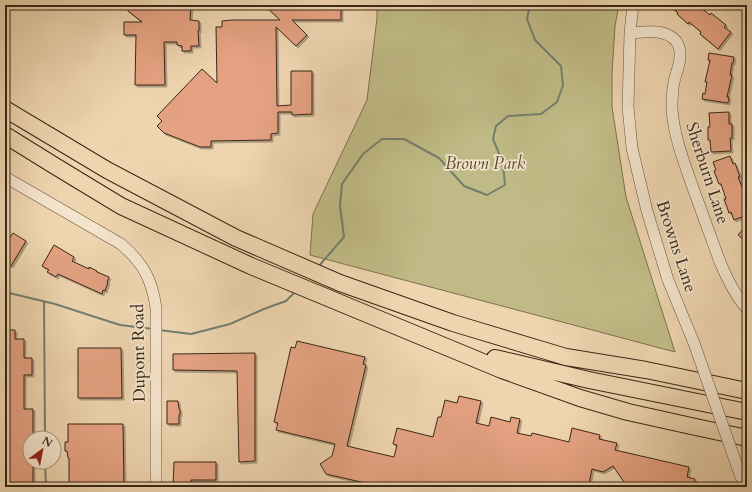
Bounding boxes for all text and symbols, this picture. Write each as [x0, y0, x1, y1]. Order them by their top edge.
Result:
street label: Sherburn Lane [680, 119, 735, 227]
park label: Brown Park [445, 152, 526, 175]
street label: Browns Lane [651, 197, 702, 295]
street label: Dupont Road [126, 304, 151, 402]
north arrow [22, 430, 62, 470]
text: N [39, 433, 55, 451]

